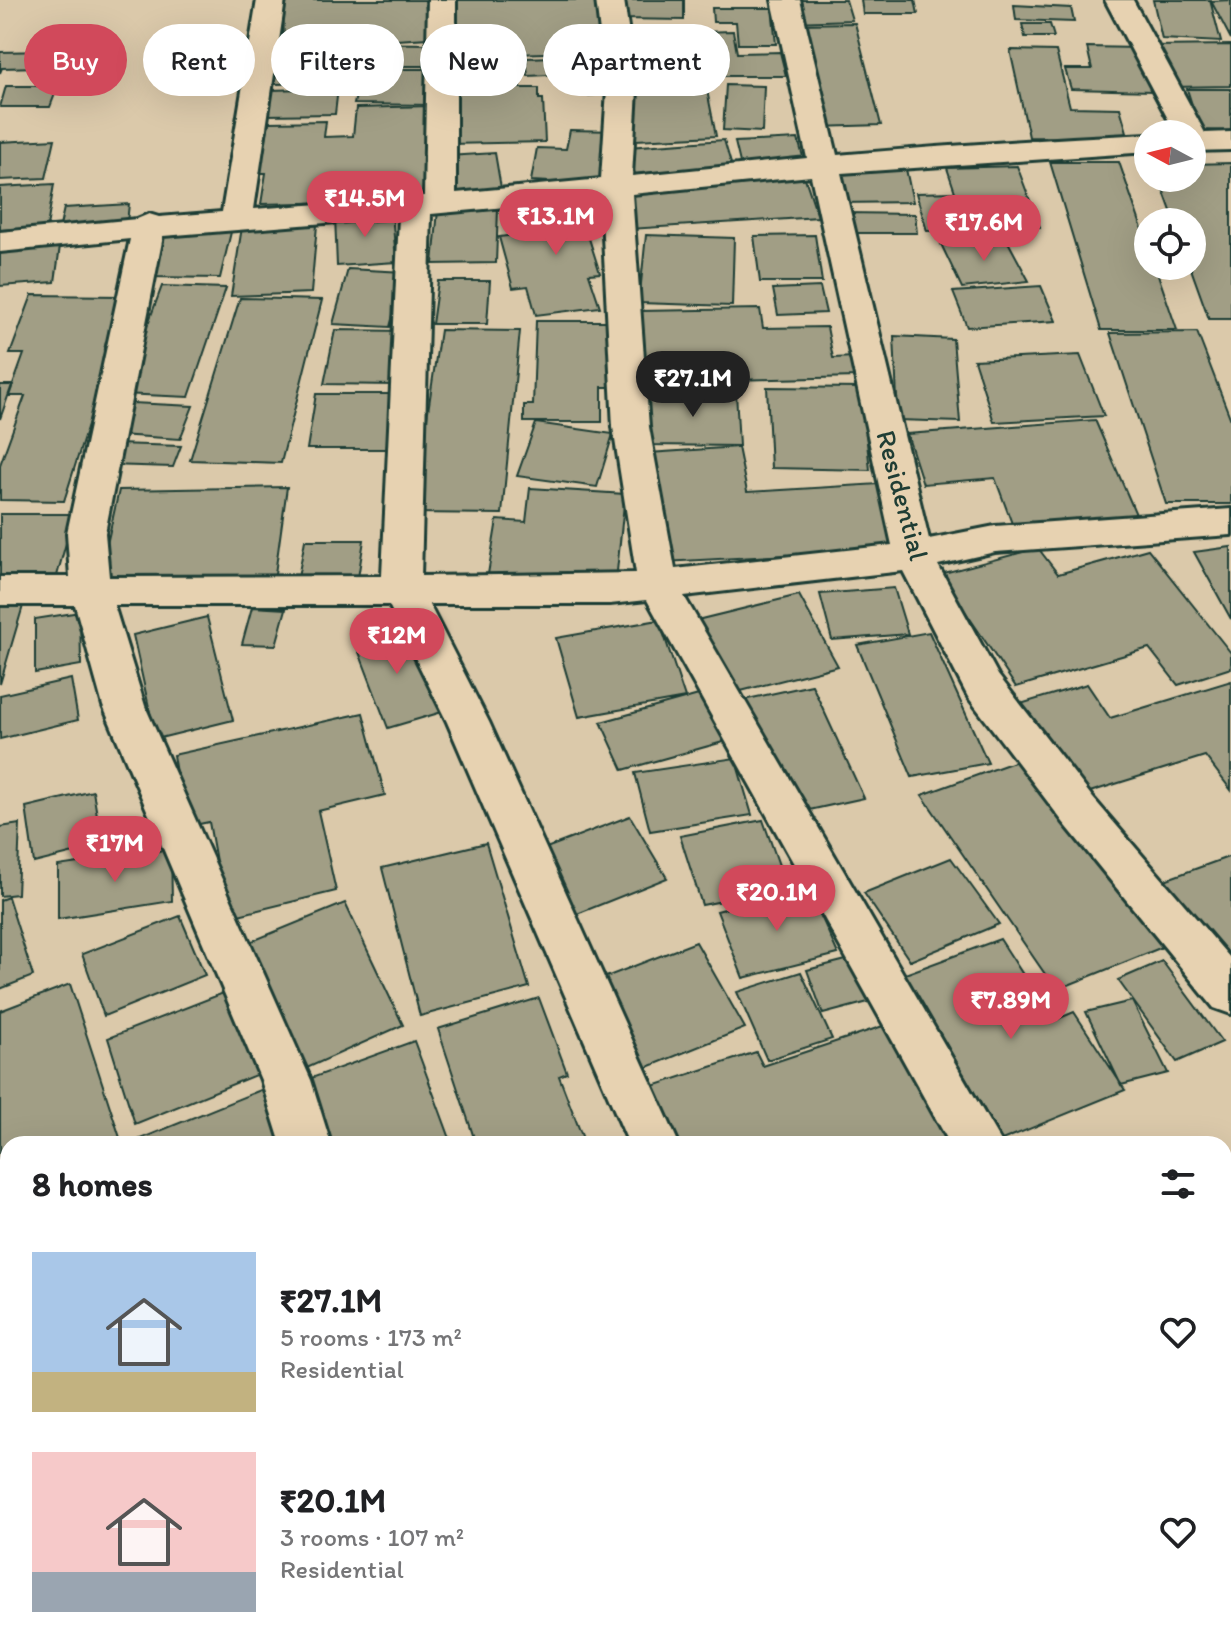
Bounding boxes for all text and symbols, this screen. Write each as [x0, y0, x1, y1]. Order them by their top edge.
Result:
chip: Buy [24, 24, 127, 96]
chip: Rent [143, 24, 255, 96]
chip: Filters [271, 24, 404, 96]
chip: New [420, 24, 527, 96]
chip: Apartment [543, 24, 730, 96]
north arrow [1134, 120, 1206, 192]
map controls [1134, 120, 1206, 280]
pin: ₹14.5M [300, 171, 430, 239]
text: ₹14.5M [325, 181, 405, 213]
pin: ₹13.1M [491, 189, 621, 257]
pin: ₹17.6M [919, 195, 1049, 263]
text: ₹13.1M [517, 199, 595, 231]
text: ₹17.6M [945, 205, 1023, 237]
button: locate [1134, 208, 1206, 280]
pin: ₹27.1M [628, 351, 758, 419]
text: ₹27.1M [654, 361, 732, 393]
street label: Residential [869, 426, 937, 564]
pin: ₹12M [350, 608, 444, 676]
text: ₹12M [368, 618, 426, 650]
pin: ₹17M [68, 816, 162, 884]
text: ₹17M [86, 826, 144, 858]
pin: ₹20.1M [712, 865, 842, 933]
text: ₹20.1M [736, 875, 818, 907]
pin: ₹7.89M [946, 973, 1076, 1041]
text: ₹7.89M [971, 983, 1051, 1015]
icon: filters [1156, 1162, 1200, 1206]
text: 8 homes [32, 1164, 153, 1205]
text: ₹27.1M [280, 1280, 382, 1321]
icon: home [96, 1284, 192, 1380]
icon: heart [1156, 1310, 1200, 1354]
text: 5 rooms · 173 m² [280, 1321, 462, 1353]
text: Residential [280, 1353, 404, 1385]
text: ₹20.1M [280, 1480, 386, 1521]
icon: home [96, 1484, 192, 1580]
icon: heart [1156, 1510, 1200, 1554]
text: 3 rooms · 107 m² [280, 1521, 464, 1553]
text: Residential [280, 1553, 404, 1585]

